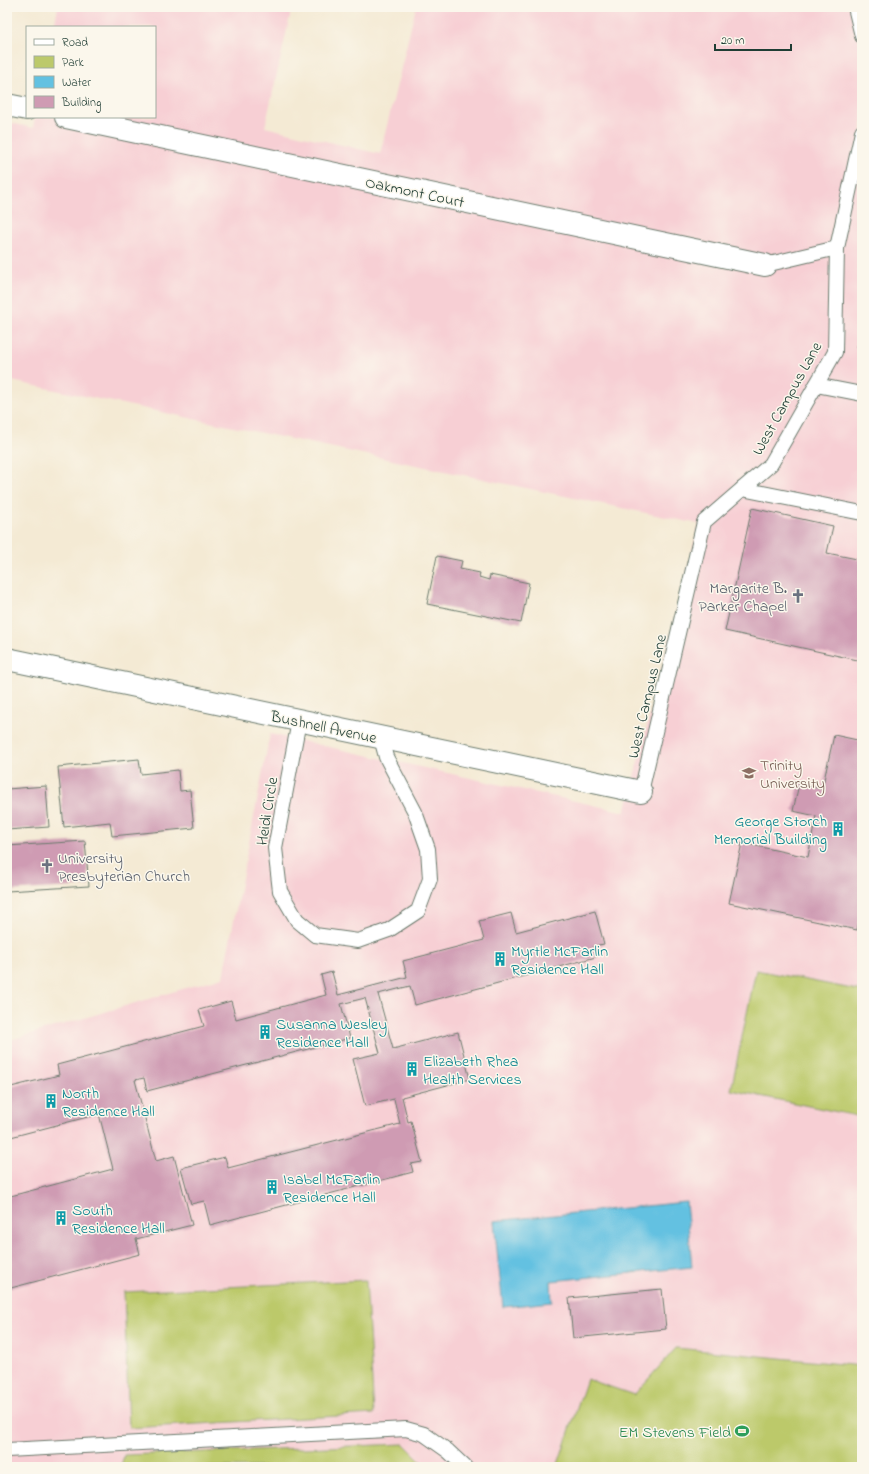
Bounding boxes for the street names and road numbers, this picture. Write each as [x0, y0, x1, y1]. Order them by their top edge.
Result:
street label: Oakmont Court [363, 171, 467, 215]
street label: West Campus Lane [747, 337, 829, 460]
street label: West Campus Lane [622, 631, 674, 761]
street label: Bushnell Avenue [267, 705, 380, 751]
street label: Heidi Circle [251, 775, 285, 847]

